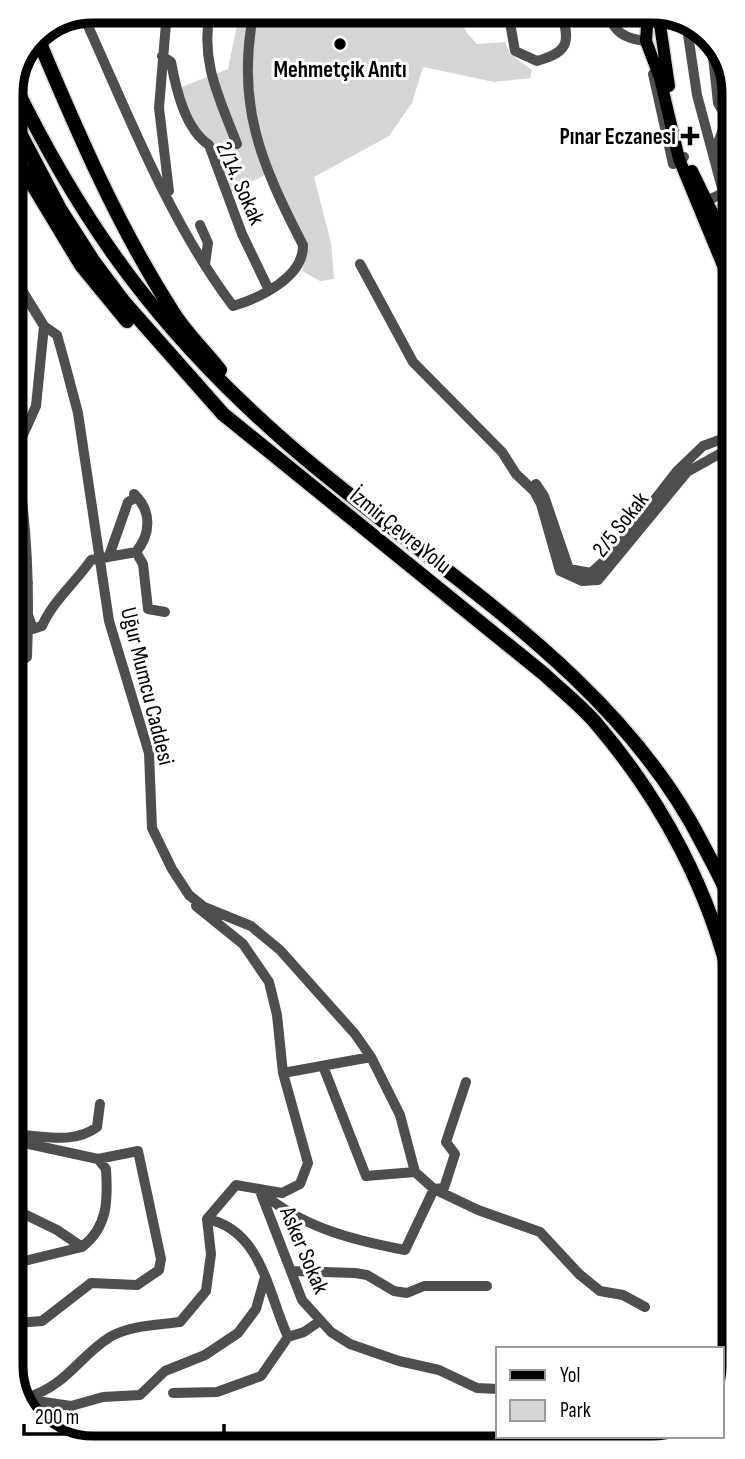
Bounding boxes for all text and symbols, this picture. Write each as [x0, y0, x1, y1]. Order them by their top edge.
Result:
marker: Mehmetçik Anıtı [332, 36, 348, 52]
place label: Mehmetçik Anıtı [273, 56, 407, 84]
place label: Pınar Eczanesi [559, 123, 676, 151]
marker: Pınar Eczanesi [682, 128, 698, 144]
street label: 2/14. Sokak [209, 137, 271, 230]
street label: İzmir Çevre Yolu [344, 481, 457, 580]
street label: 2/5 Sokak [587, 486, 655, 563]
street label: Uğur Mumcu Caddesi [114, 604, 180, 768]
street label: Asker Sokak [273, 1202, 335, 1298]
legend [496, 1347, 724, 1438]
text: Yol [560, 1363, 580, 1388]
scale bar [24, 1392, 224, 1436]
text: Park [560, 1398, 591, 1423]
text: 200 m [35, 1405, 79, 1430]

